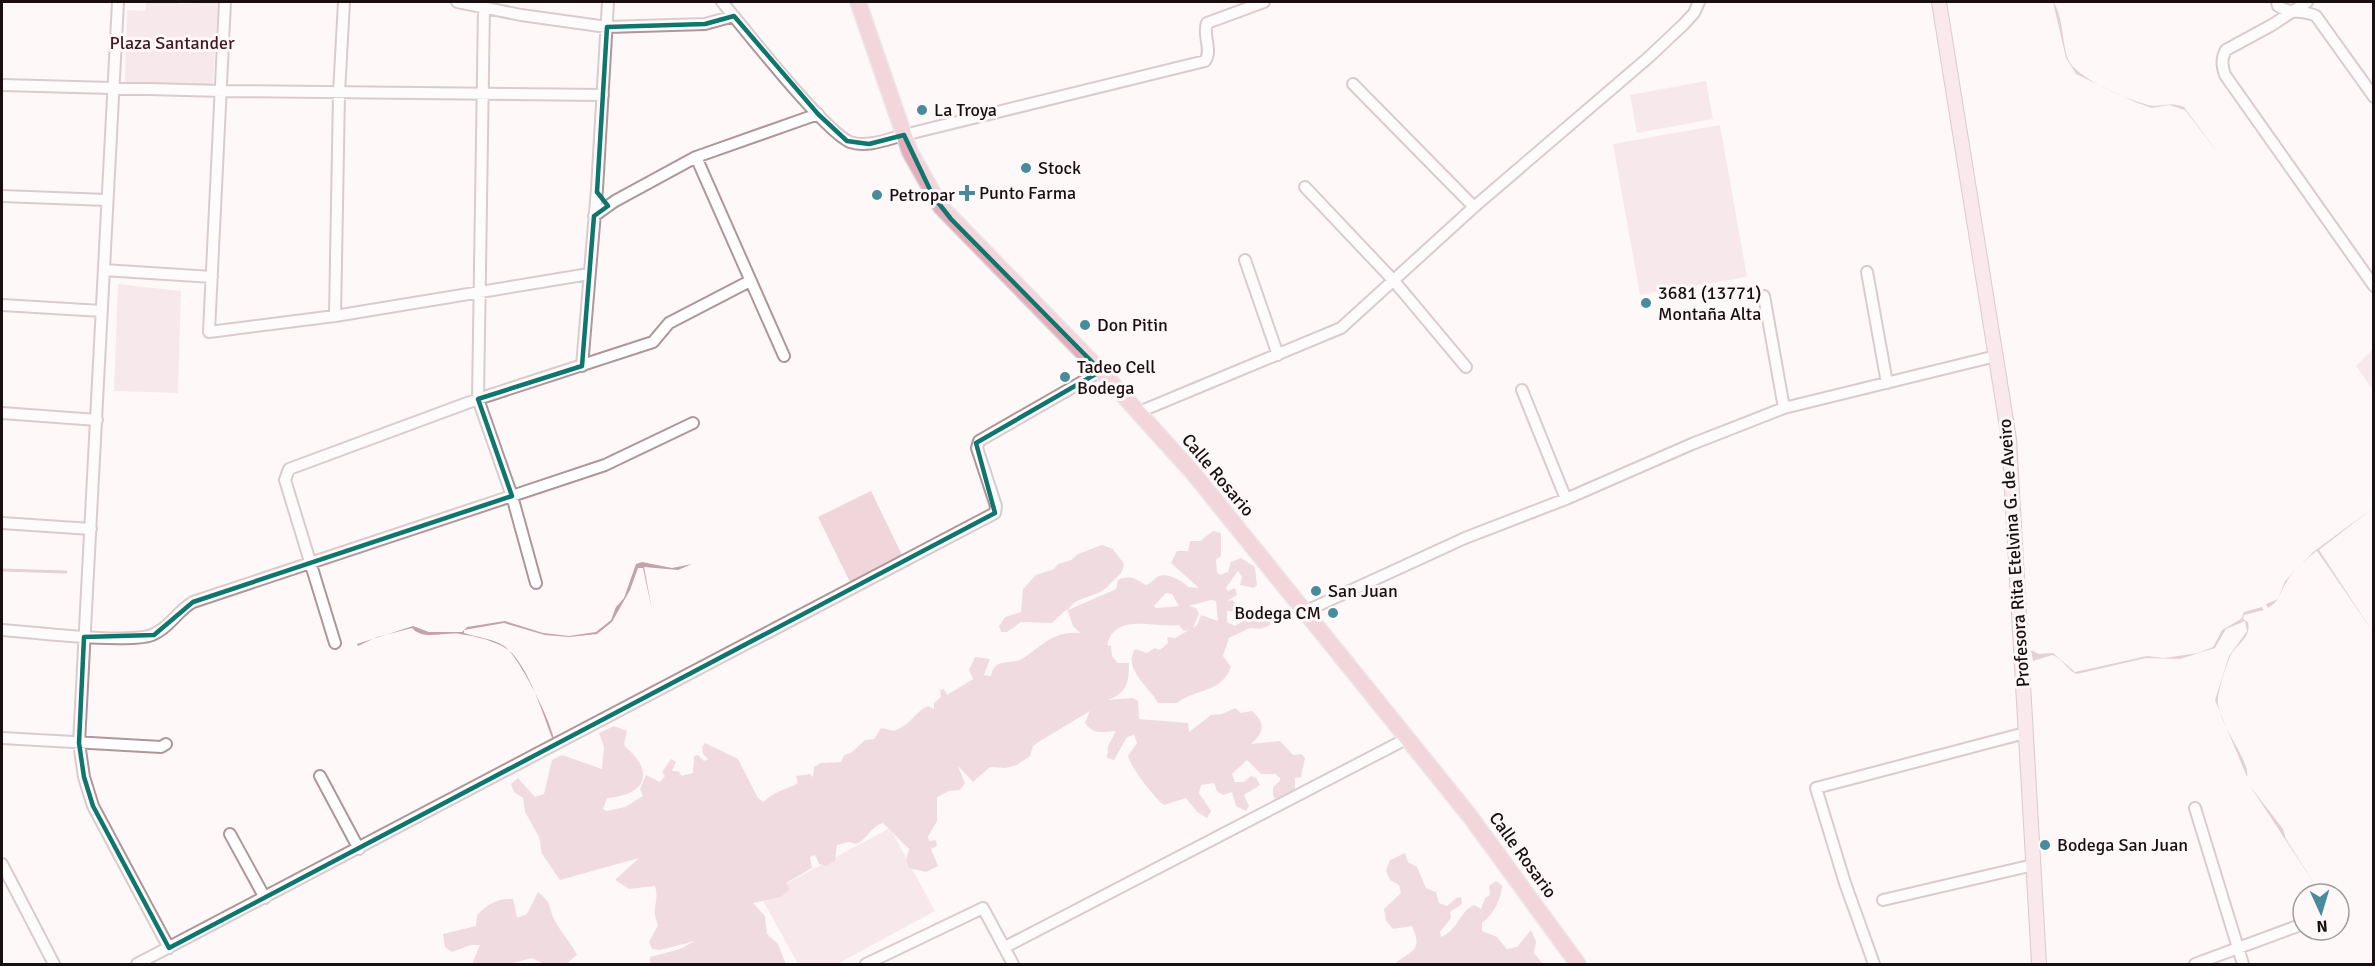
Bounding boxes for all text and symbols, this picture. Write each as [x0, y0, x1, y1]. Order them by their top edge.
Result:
park label: Plaza Santander [109, 32, 235, 54]
place label: La Troya [934, 99, 997, 121]
marker: La Troya [915, 103, 929, 117]
place label: Stock [1038, 157, 1081, 179]
marker: Stock [1019, 161, 1033, 175]
place label: Punto Farma [979, 182, 1076, 204]
place label: Petropar [889, 184, 955, 206]
marker: Punto Farma [960, 186, 974, 200]
marker: Petropar [870, 188, 884, 202]
place label: 3681 (13771) Montaña Alta [1658, 282, 1761, 325]
marker: 3681 (13771) Montaña Alta [1639, 296, 1653, 310]
place label: Don Pitin [1097, 314, 1168, 336]
marker: Don Pitin [1078, 318, 1092, 332]
place label: Tadeo Cell Bodega [1077, 356, 1156, 399]
marker: Tadeo Cell Bodega [1058, 370, 1072, 384]
street label: Profesora Rita Etelvina G. de Aveiro [1994, 418, 2034, 688]
street label: Calle Rosario [1177, 429, 1259, 521]
place label: San Juan [1328, 580, 1398, 602]
marker: San Juan [1309, 584, 1323, 598]
place label: Bodega CM [1234, 602, 1321, 624]
marker: Bodega CM [1326, 606, 1340, 620]
street label: Calle Rosario [1484, 808, 1562, 902]
place label: Bodega San Juan [2057, 834, 2188, 856]
marker: Bodega San Juan [2038, 838, 2052, 852]
north arrow [2291, 882, 2351, 942]
text: N [2316, 916, 2328, 936]

